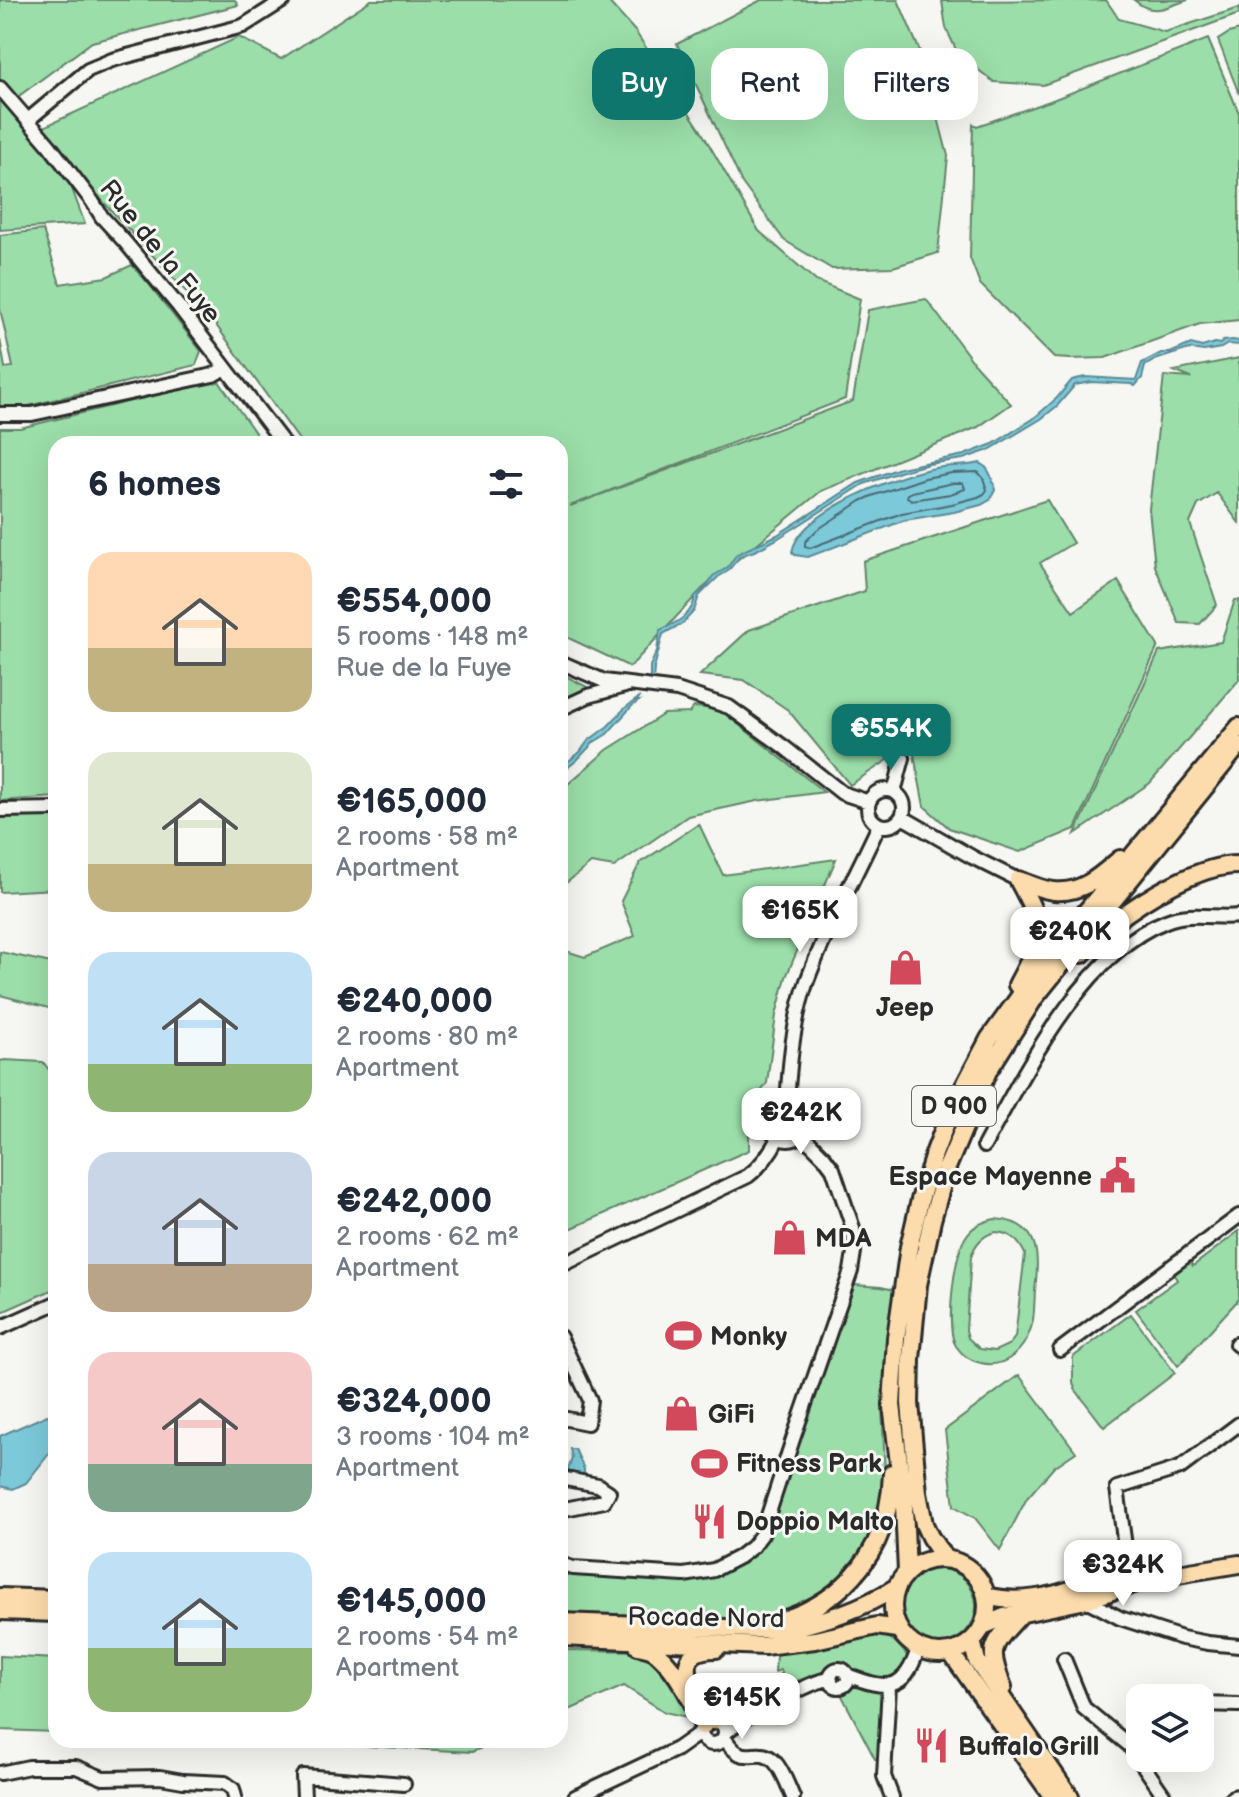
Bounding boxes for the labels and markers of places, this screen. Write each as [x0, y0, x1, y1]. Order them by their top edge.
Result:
pin: €554K [835, 704, 947, 772]
pin: €165K [744, 886, 856, 954]
pin: €240K [1014, 907, 1126, 975]
shop icon: Jeep [886, 949, 924, 987]
place label: Jeep [876, 993, 934, 1024]
pin: €242K [745, 1088, 857, 1156]
public building icon: Espace Mayenne [1099, 1157, 1137, 1195]
place label: Espace Mayenne [888, 1162, 1092, 1193]
shop icon: MDA [770, 1219, 808, 1257]
place label: MDA [815, 1224, 872, 1255]
sports icon: Monky [665, 1317, 703, 1355]
place label: Monky [710, 1322, 787, 1353]
shop icon: GiFi [663, 1395, 701, 1433]
place label: GiFi [708, 1400, 755, 1431]
sports icon: Fitness Park [691, 1444, 729, 1482]
place label: Fitness Park [736, 1449, 882, 1480]
restaurant icon: Doppio Malto [691, 1502, 729, 1540]
place label: Doppio Malto [736, 1507, 894, 1538]
pin: €324K [1067, 1540, 1179, 1608]
pin: €145K [686, 1673, 798, 1741]
restaurant icon: Buffalo Grill [913, 1727, 951, 1765]
place label: Buffalo Grill [958, 1732, 1099, 1763]

